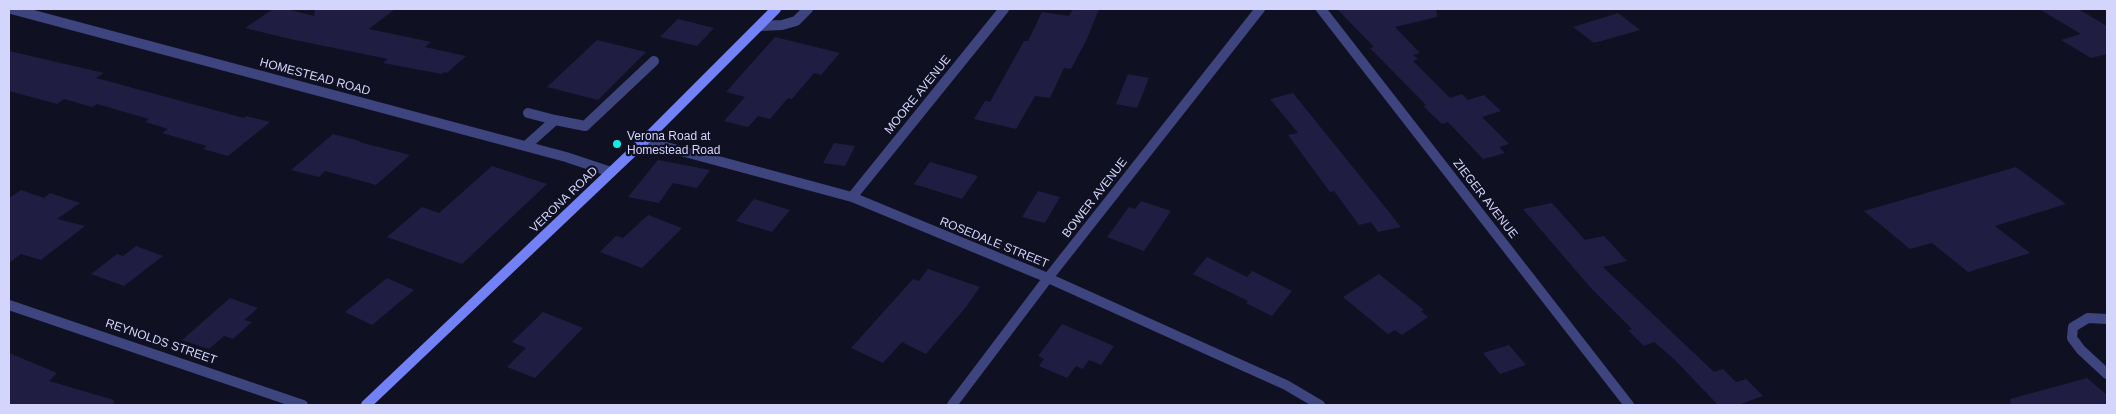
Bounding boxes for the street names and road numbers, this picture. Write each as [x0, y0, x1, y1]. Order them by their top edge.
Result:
street label: MOORE AVENUE [882, 53, 954, 137]
street label: HOMESTEAD ROAD [258, 55, 372, 99]
street label: BOWER AVENUE [1059, 155, 1131, 241]
street label: ZIEGER AVENUE [1450, 157, 1520, 241]
street label: VERONA ROAD [527, 164, 601, 236]
street label: ROSEDALE STREET [938, 215, 1050, 271]
street label: REYNOLDS STREET [103, 316, 219, 368]

